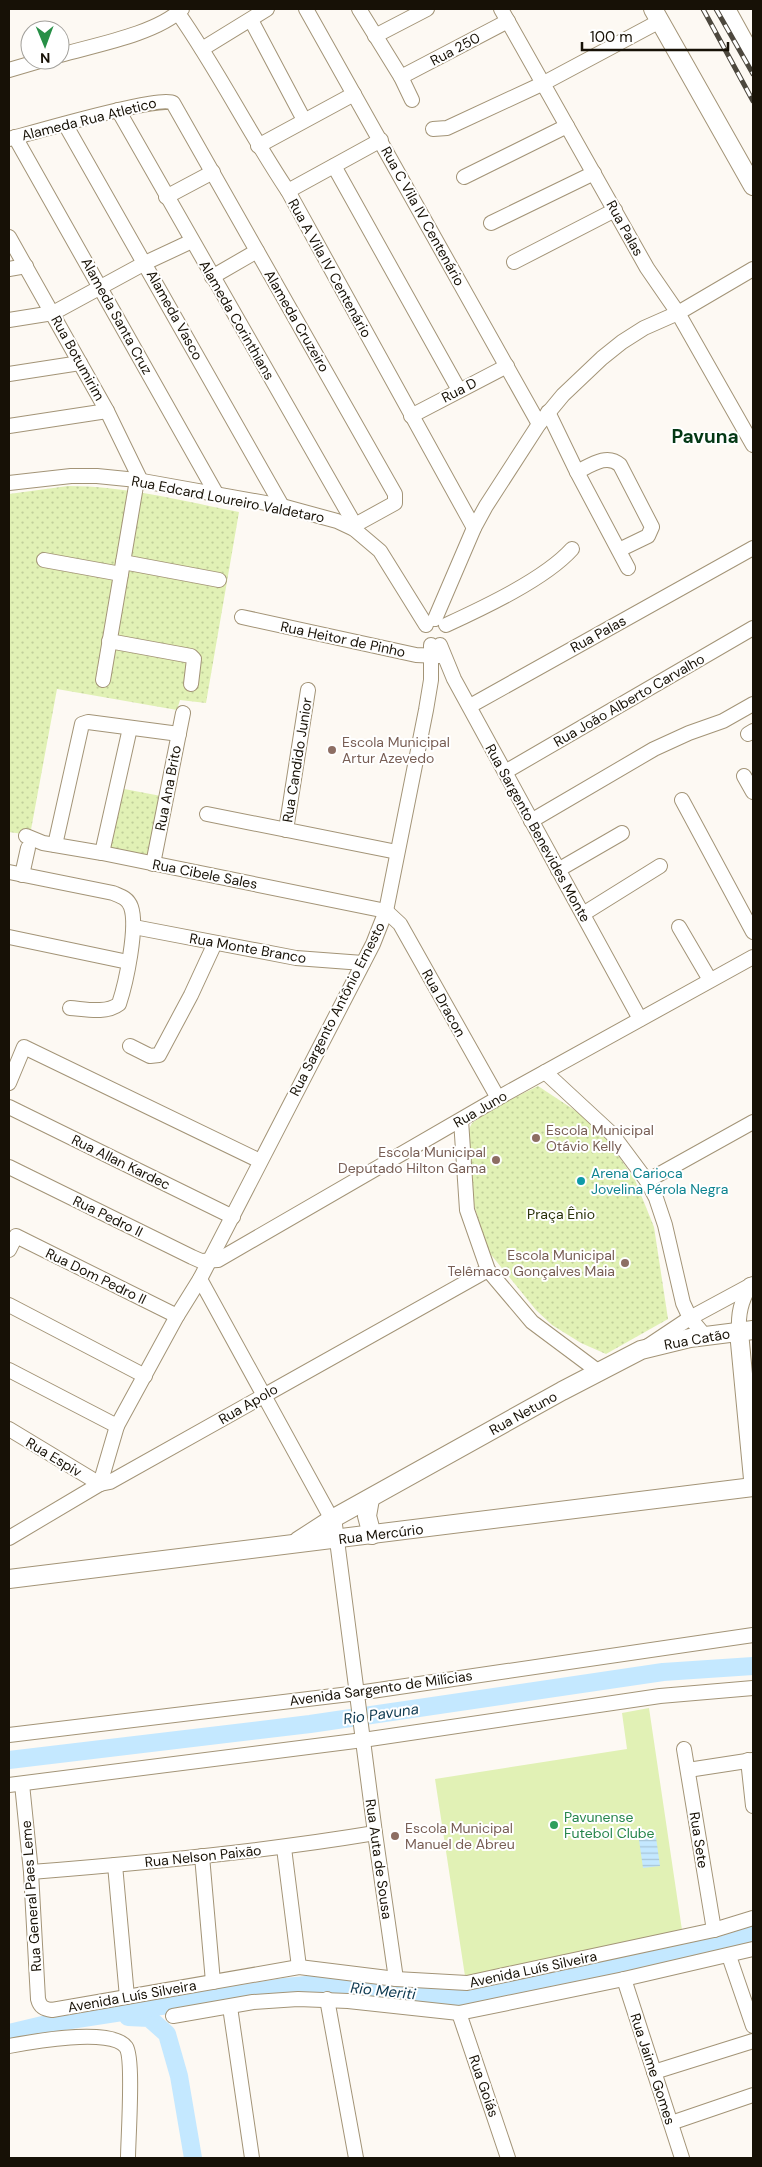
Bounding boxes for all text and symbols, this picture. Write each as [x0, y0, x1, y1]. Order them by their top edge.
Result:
north arrow [20, 20, 70, 70]
scale bar [582, 20, 728, 52]
text: 100 m [590, 27, 633, 47]
street label: Rua 250 [427, 28, 483, 70]
text: N [40, 49, 50, 67]
street label: Alameda Rua Atletico [20, 94, 158, 144]
street label: Rua C Vila IV Centenário [377, 143, 469, 289]
street label: Rua A Vila IV Centenário [284, 195, 376, 341]
street label: Rua Palas [602, 197, 648, 259]
street label: Alameda Santa Cruz [77, 254, 157, 378]
street label: Alameda Corinthians [195, 257, 279, 383]
street label: Alameda Vasco [143, 267, 207, 363]
street label: Alameda Cruzeiro [261, 267, 333, 375]
street label: Rua Botumirim [47, 312, 109, 404]
street label: Rua D [438, 374, 480, 406]
district label: Pavuna [671, 424, 739, 449]
street label: Rua Edcard Loureiro Valdetaro [130, 471, 326, 527]
street label: Rua Palas [567, 611, 629, 657]
street label: Rua Heitor de Pinho [279, 617, 407, 661]
street label: Rua João Alberto Carvalho [550, 649, 708, 751]
street label: Rua Candido Junior [278, 696, 316, 824]
place label: Escola Municipal Artur Azevedo [342, 733, 450, 767]
street label: Rua Sargento Benevides Monte [481, 741, 595, 925]
street label: Rua Ana Brito [151, 744, 185, 832]
marker: Escola Municipal Artur Azevedo [326, 744, 338, 756]
street label: Rua Cibele Sales [151, 855, 259, 893]
street label: Rua Sargento Antônio Ernesto [285, 919, 389, 1099]
street label: Rua Monte Branco [188, 929, 308, 967]
street label: Rua Dracon [418, 966, 470, 1040]
street label: Rua Juno [450, 1086, 510, 1132]
place label: Escola Municipal Otávio Kelly [546, 1121, 654, 1155]
street label: Rua Allan Kardec [69, 1130, 173, 1194]
marker: Escola Municipal Otávio Kelly [530, 1132, 542, 1144]
place label: Escola Municipal Deputado Hilton Gama [338, 1143, 486, 1177]
marker: Escola Municipal Deputado Hilton Gama [490, 1154, 502, 1166]
place label: Arena Carioca Jovelina Pérola Negra [591, 1164, 728, 1198]
marker: Arena Carioca Jovelina Pérola Negra [575, 1175, 587, 1187]
street label: Rua Pedro II [70, 1191, 146, 1241]
park label: Praça Ênio [527, 1205, 595, 1223]
street label: Rua Dom Pedro II [43, 1244, 149, 1308]
place label: Escola Municipal Telêmaco Gonçalves Maia [447, 1246, 615, 1280]
marker: Escola Municipal Telêmaco Gonçalves Maia [619, 1257, 631, 1269]
street label: Rua Catão [663, 1324, 731, 1354]
street label: Rua Apolo [215, 1380, 281, 1428]
street label: Rua Netuno [486, 1387, 560, 1439]
street label: Rua Espiv [23, 1433, 86, 1481]
street label: Rua Mercúrio [338, 1520, 424, 1548]
street label: Avenida Sargento de Milícias [288, 1666, 474, 1710]
water label: Rio Pavuna [342, 1699, 420, 1729]
street label: Rua Auta de Sousa [362, 1798, 396, 1920]
place label: Pavunense Futebol Clube [564, 1808, 655, 1842]
street label: Rua Sete [686, 1811, 712, 1869]
place label: Escola Municipal Manuel de Abreu [405, 1819, 515, 1853]
marker: Pavunense Futebol Clube [548, 1819, 560, 1831]
street label: Rua General Paes Leme [17, 1820, 45, 1972]
marker: Escola Municipal Manuel de Abreu [389, 1830, 401, 1842]
street label: Rua Nelson Paixão [144, 1841, 262, 1871]
street label: Avenida Luís Silveira [468, 1947, 598, 1991]
street label: Avenida Luís Silveira [66, 1976, 198, 2016]
water label: Rio Meriti [349, 1978, 417, 2004]
street label: Rua Jaime Gomes [626, 2011, 680, 2127]
street label: Rua Goiás [465, 2053, 503, 2119]

